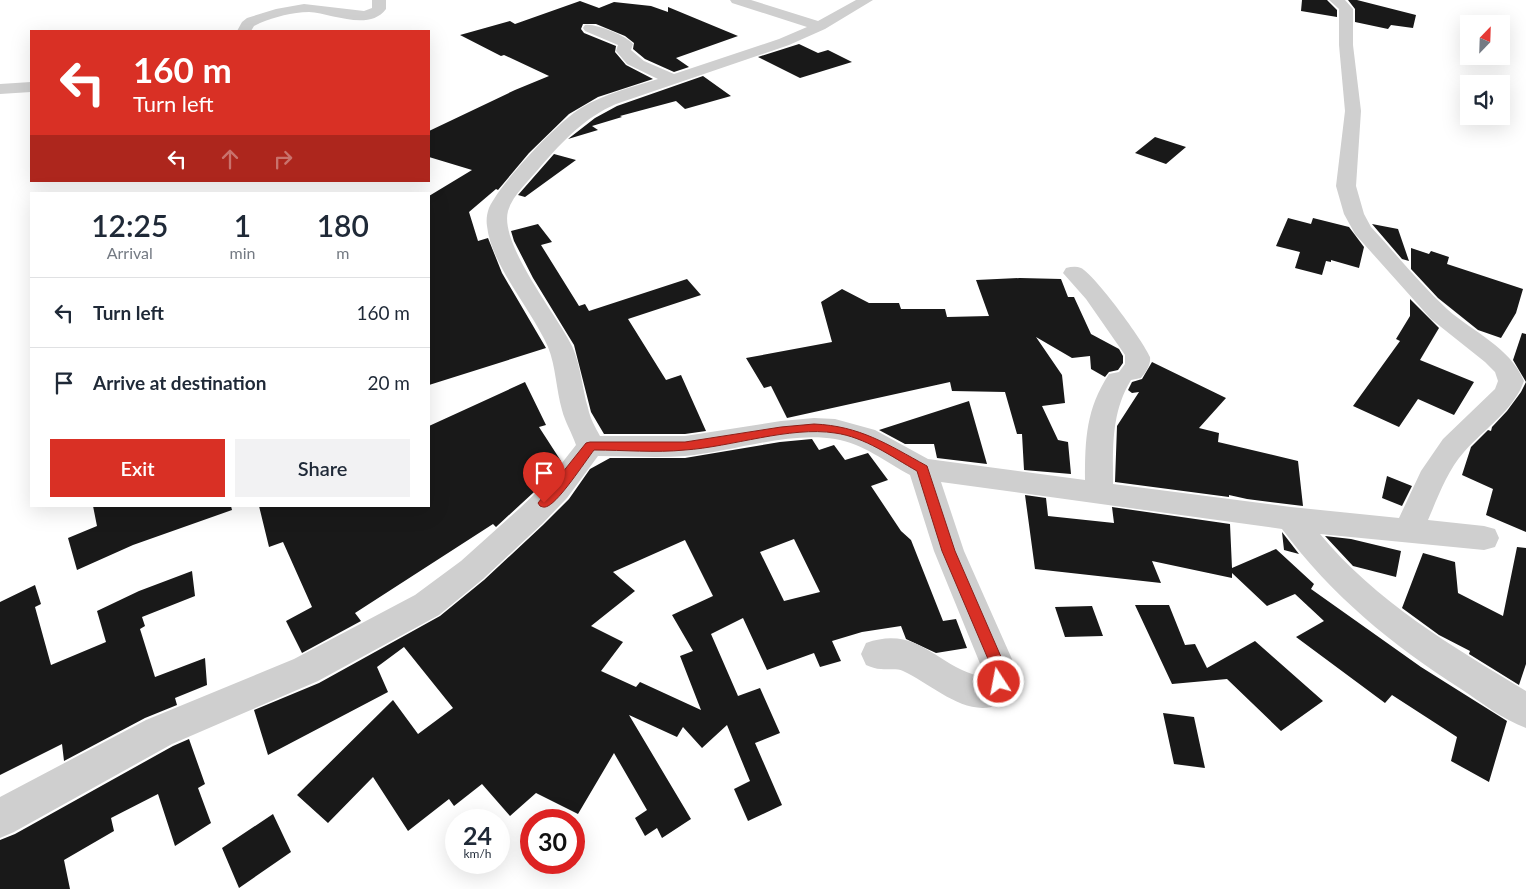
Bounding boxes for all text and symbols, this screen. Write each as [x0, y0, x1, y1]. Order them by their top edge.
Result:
north arrow [1460, 15, 1510, 65]
map controls [1460, 15, 1510, 125]
text: 160 m [133, 48, 232, 90]
icon: left [50, 50, 115, 115]
button: sound [1460, 75, 1510, 125]
text: Turn left [133, 90, 214, 117]
icon: left [163, 145, 191, 173]
icon: ahead [216, 145, 244, 173]
icon: right [269, 145, 297, 173]
text: 12:25 [91, 207, 168, 243]
text: 1 [234, 207, 251, 243]
text: 180 [317, 207, 369, 243]
text: Arrival [107, 243, 153, 262]
text: min [230, 243, 255, 262]
text: m [336, 243, 349, 262]
icon: left [50, 299, 78, 327]
text: Turn left [93, 301, 164, 324]
text: 160 m [356, 301, 410, 324]
icon: arrive [50, 369, 78, 397]
text: Arrive at destination [93, 371, 266, 394]
text: 20 m [367, 371, 410, 394]
button: Exit [50, 439, 225, 497]
button: Share [235, 439, 410, 497]
pin [523, 452, 565, 503]
icon: arrive [530, 459, 558, 487]
position arrow [972, 655, 1024, 707]
speed limit sign: 30 [520, 809, 585, 874]
text: 24 [463, 820, 492, 850]
text: km/h [463, 846, 492, 861]

